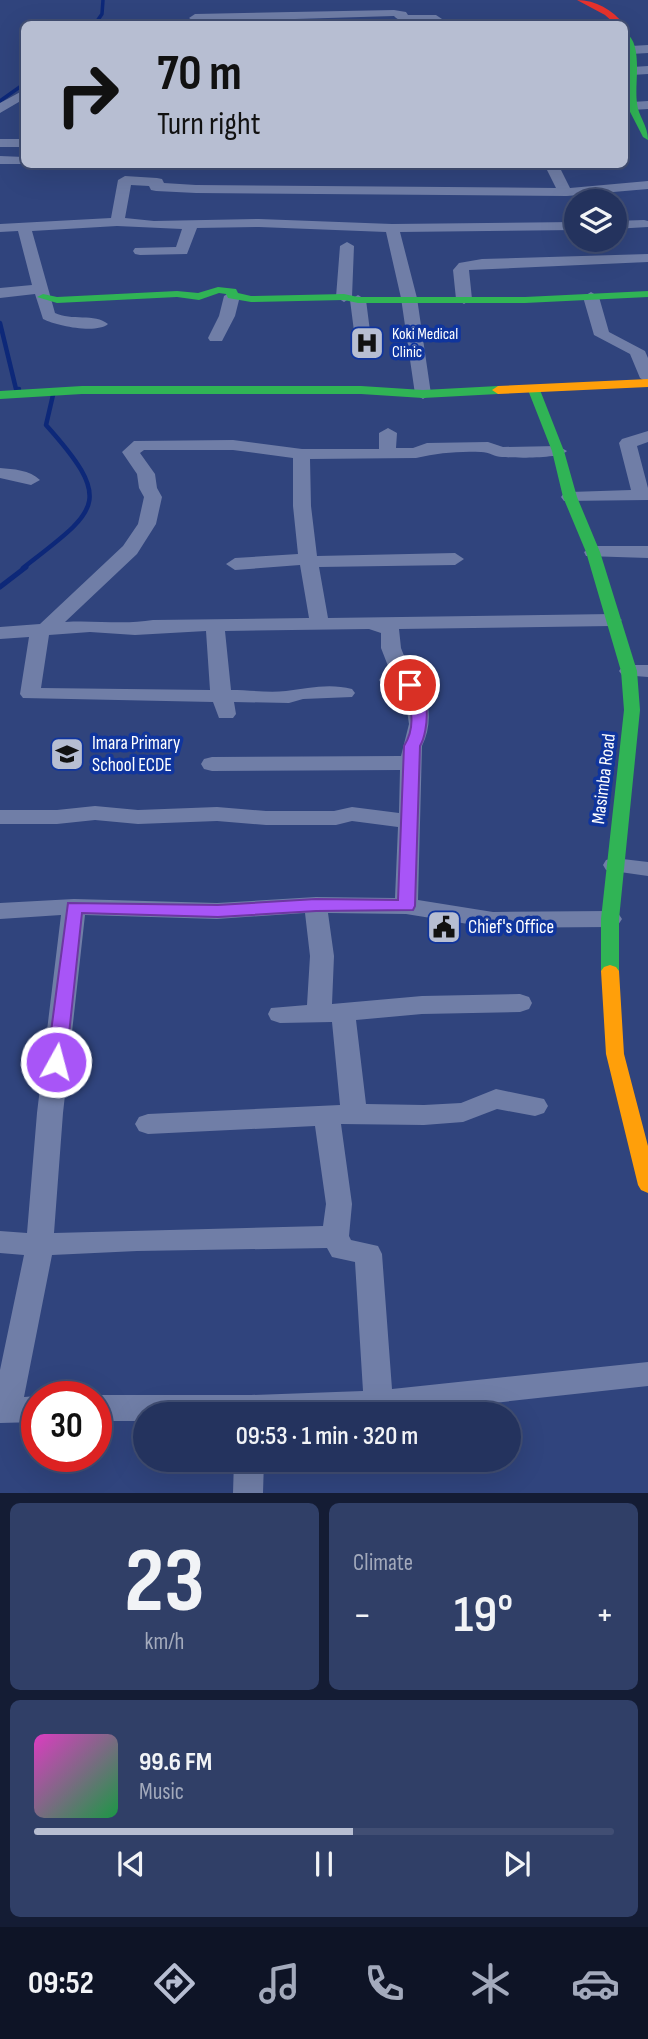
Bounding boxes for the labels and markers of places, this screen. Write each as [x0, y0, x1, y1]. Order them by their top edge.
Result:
hospital icon: Koki Medical Clinic [348, 324, 386, 362]
place label: Koki Medical Clinic [392, 325, 458, 362]
pin [380, 655, 440, 715]
place label: Imara Primary School ECDE [92, 732, 181, 777]
school or university icon: Imara Primary School ECDE [48, 735, 86, 773]
public building icon: Chief's Office [425, 908, 463, 946]
place label: Chief's Office [468, 916, 554, 939]

